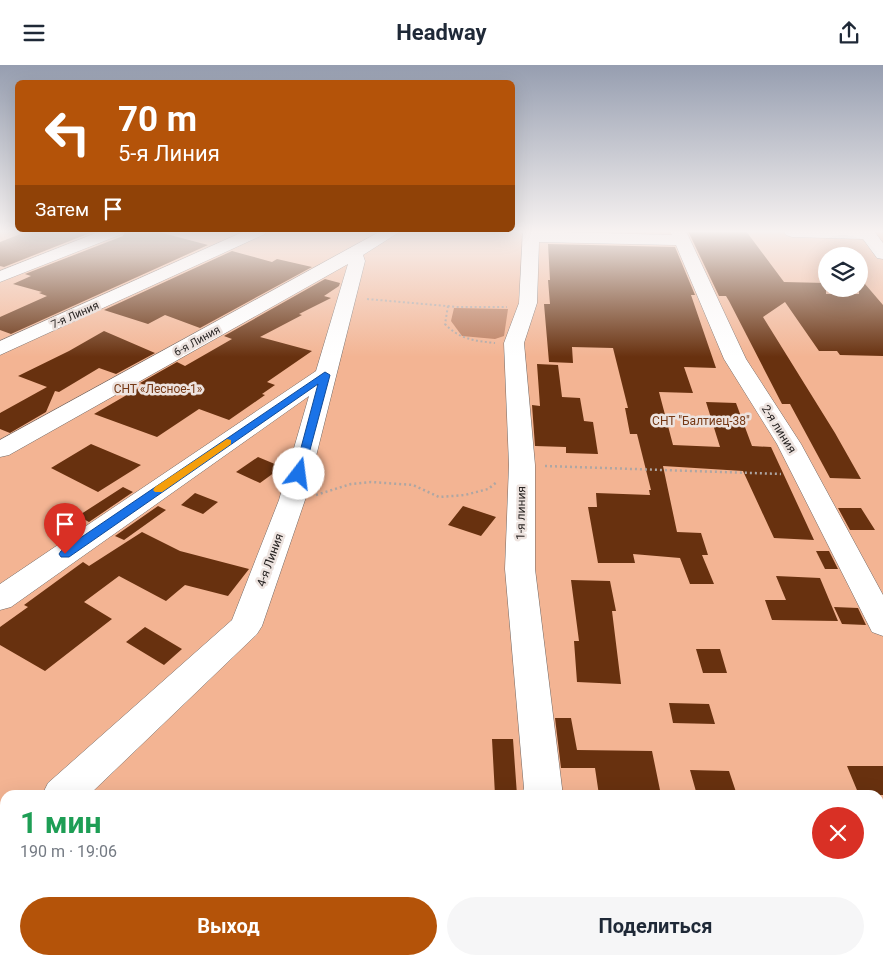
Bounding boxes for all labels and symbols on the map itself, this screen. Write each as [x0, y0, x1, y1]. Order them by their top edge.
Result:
street label: 7-я Линия [49, 299, 101, 331]
street label: 6-я Линия [172, 323, 222, 359]
park label: СНТ «Лесное-1» [114, 382, 203, 396]
street label: 2-я линия [759, 402, 799, 456]
park label: СНТ "Балтиец-38" [652, 414, 750, 428]
position arrow [272, 447, 324, 499]
street label: 1-я линия [514, 486, 528, 540]
pin [44, 503, 86, 554]
street label: 4-я Линия [254, 532, 286, 588]

